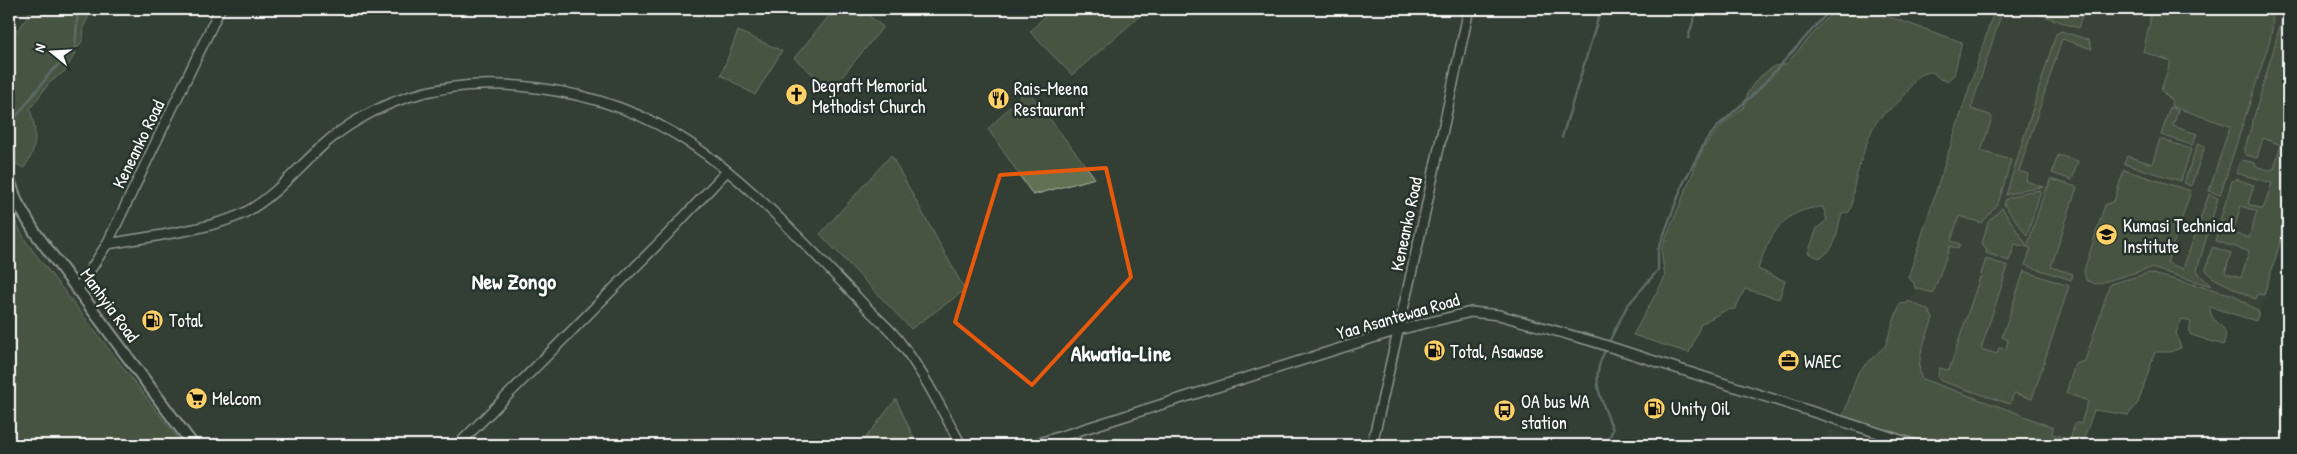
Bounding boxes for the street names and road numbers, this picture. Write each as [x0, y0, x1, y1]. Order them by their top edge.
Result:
street label: Keneanko Road [106, 96, 170, 192]
street label: Keneanko Road [1384, 175, 1428, 273]
street label: Manhyia Road [75, 263, 145, 347]
street label: Yaa Asantewaa Road [1334, 287, 1462, 345]

